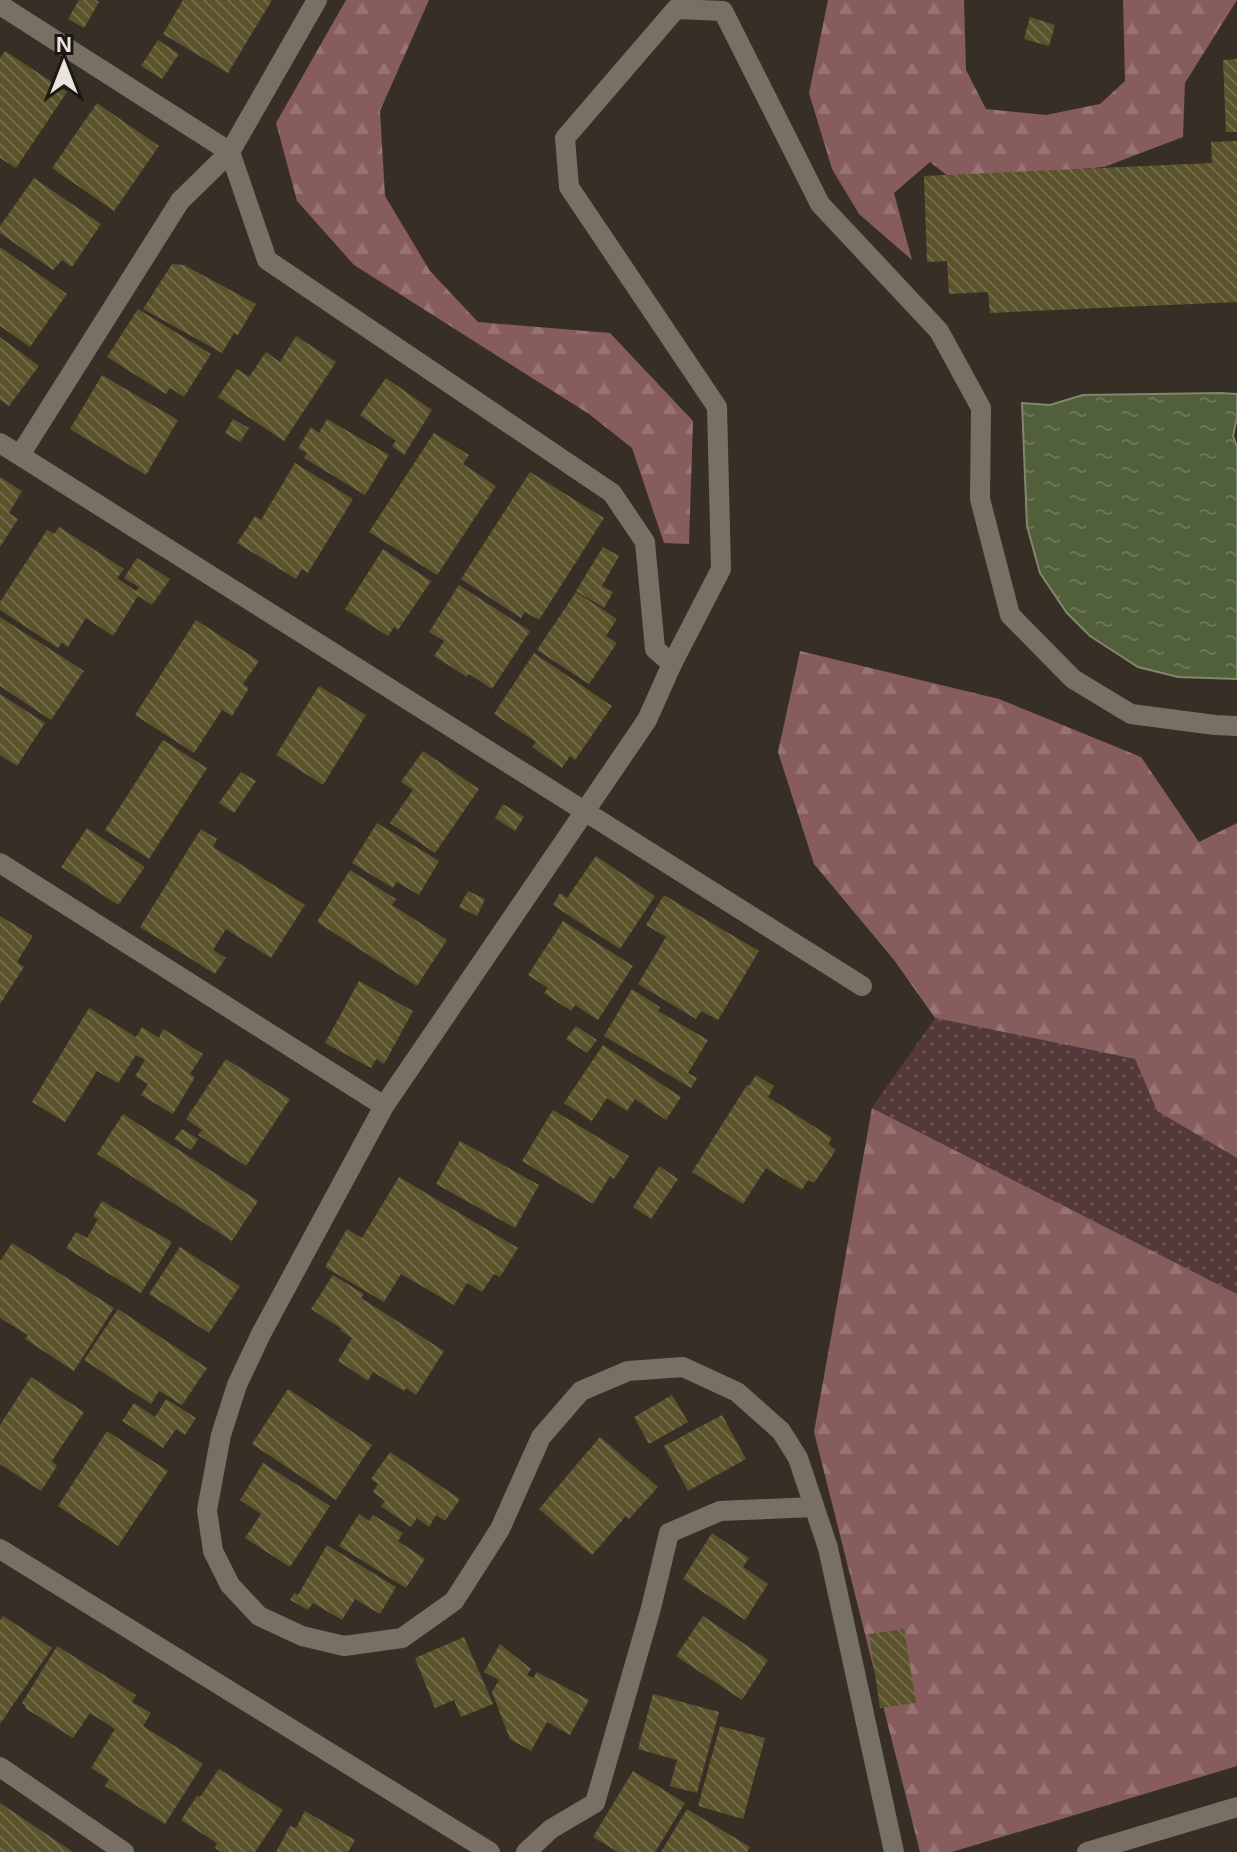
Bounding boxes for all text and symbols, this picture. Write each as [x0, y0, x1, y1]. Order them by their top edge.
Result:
north arrow [24, 24, 104, 104]
text: N [56, 32, 72, 57]

